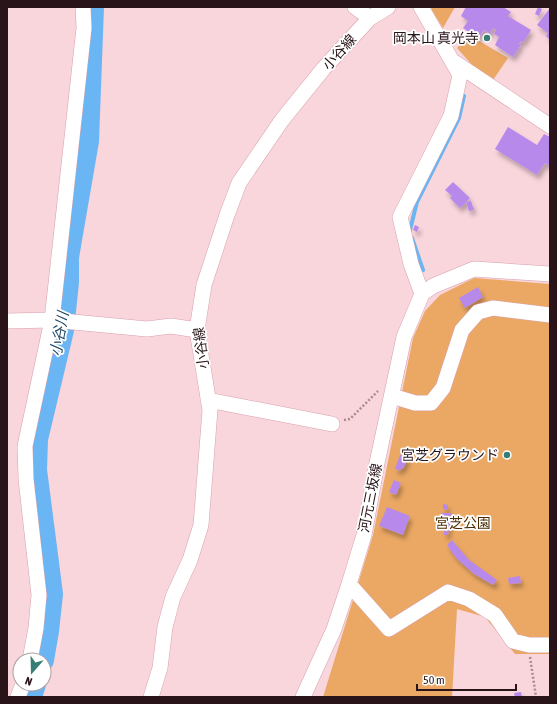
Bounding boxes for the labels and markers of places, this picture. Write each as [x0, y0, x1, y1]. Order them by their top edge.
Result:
place label: 岡本山 真光寺 [393, 30, 479, 46]
marker: 岡本山 真光寺 [482, 33, 492, 43]
place label: 宮芝グラウンド [401, 447, 499, 463]
marker: 宮芝グラウンド [502, 450, 512, 460]

